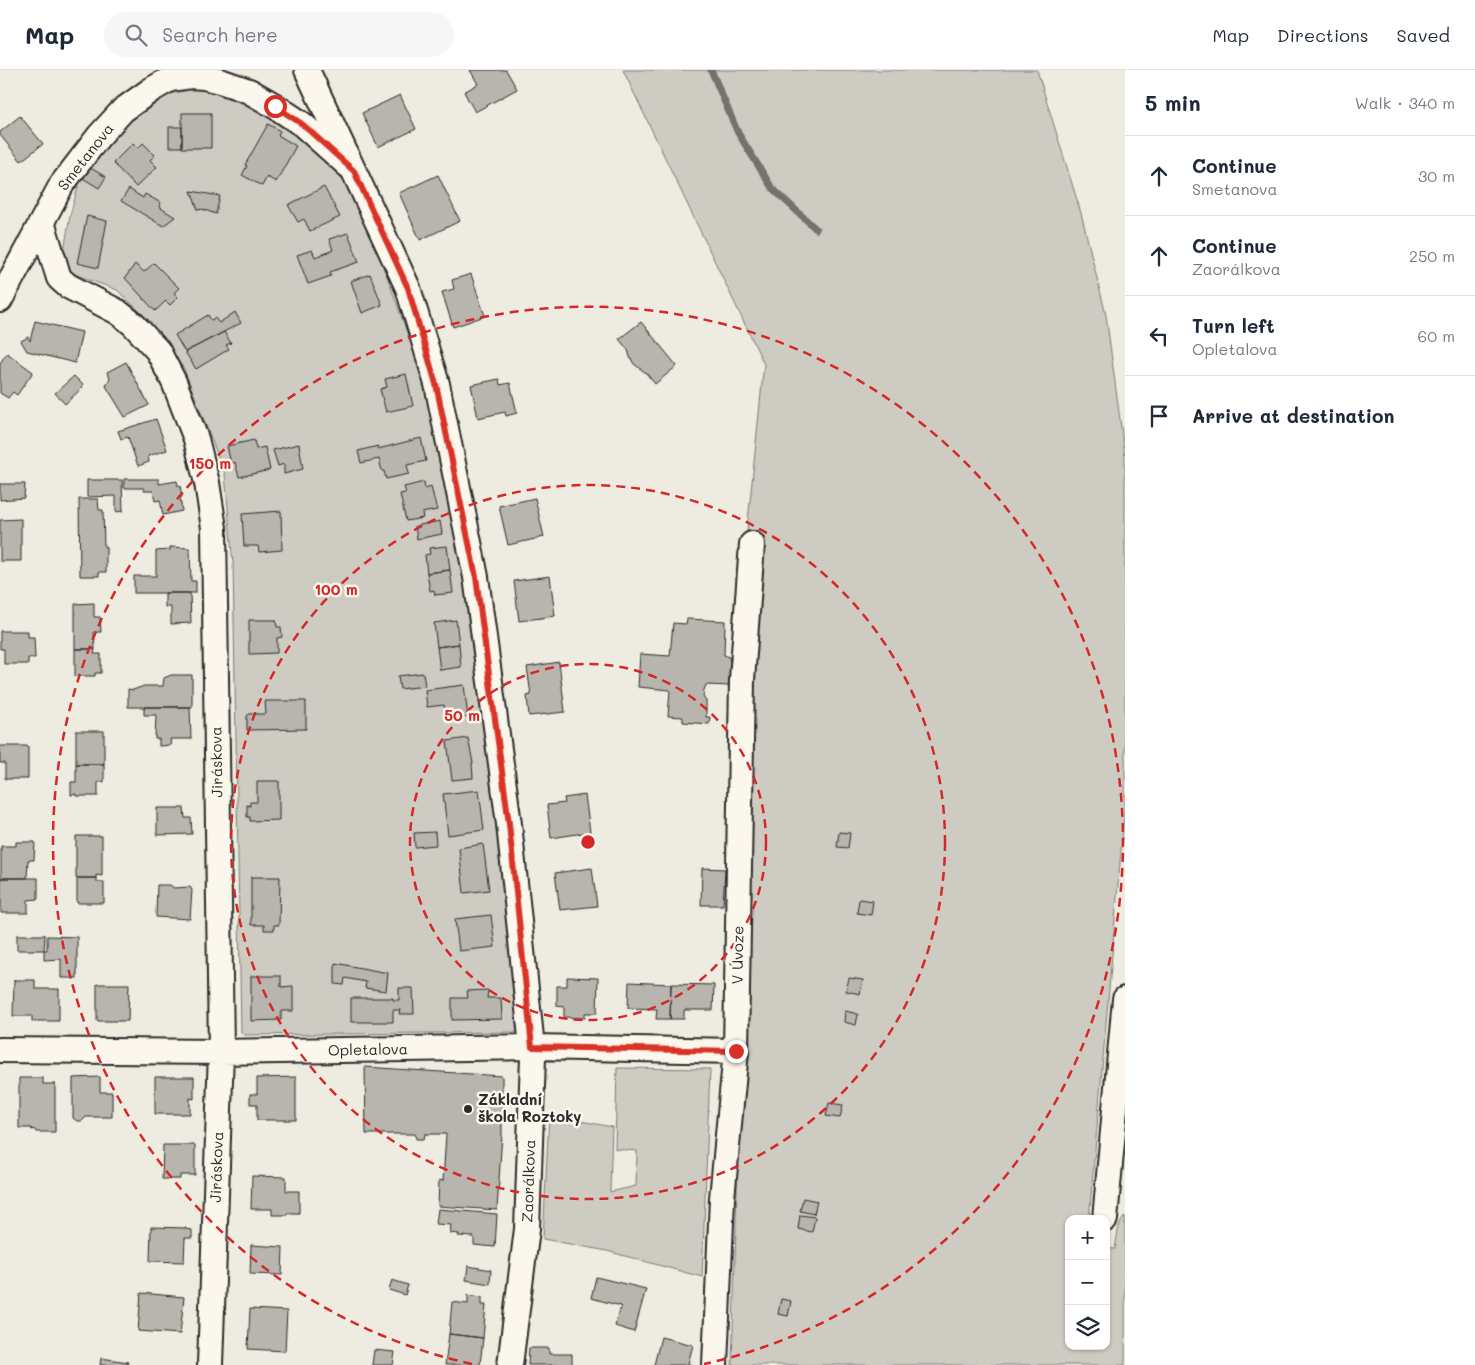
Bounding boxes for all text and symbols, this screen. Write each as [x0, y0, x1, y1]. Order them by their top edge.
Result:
search box [104, 12, 454, 57]
text: Map [25, 19, 74, 50]
icon: search [122, 21, 150, 49]
text: Search here [162, 22, 278, 47]
text: Map [1212, 23, 1249, 47]
text: Directions [1277, 23, 1369, 47]
text: Saved [1397, 23, 1450, 47]
text: 5 min [1145, 89, 1201, 116]
text: Walk · 340 m [1355, 92, 1455, 113]
route start [264, 95, 287, 118]
street label: Smetanova [53, 119, 118, 194]
text: Continue [1192, 153, 1277, 178]
icon: ahead [1145, 162, 1173, 190]
text: 30 m [1418, 165, 1455, 186]
text: Smetanova [1192, 178, 1277, 199]
text: Continue [1192, 233, 1277, 258]
icon: ahead [1145, 242, 1173, 270]
text: 250 m [1409, 245, 1455, 266]
text: Zaorálkova [1192, 258, 1281, 279]
text: Turn left [1192, 313, 1275, 338]
icon: left [1145, 322, 1173, 350]
text: 60 m [1418, 325, 1455, 346]
text: Opletalova [1192, 338, 1277, 359]
icon: arrive [1145, 402, 1173, 430]
text: Arrive at destination [1192, 403, 1395, 428]
text: 150 m [189, 453, 231, 473]
text: 100 m [314, 579, 358, 599]
text: 50 m [444, 705, 480, 725]
street label: Jiráskova [205, 726, 227, 798]
centre of rings [579, 833, 597, 851]
street label: V Úvoze [726, 925, 748, 985]
street label: Opletalova [328, 1038, 408, 1060]
route end [725, 1040, 748, 1063]
place label: Základní škola Roztoky [478, 1089, 581, 1126]
marker: Základní škola Roztoky [462, 1103, 474, 1115]
street label: Jiráskova [205, 1131, 227, 1203]
street label: Zaorálkova [517, 1139, 539, 1223]
map controls [1065, 1215, 1110, 1350]
button: + [1065, 1215, 1110, 1260]
button: − [1065, 1260, 1110, 1305]
button: layers [1065, 1305, 1110, 1350]

